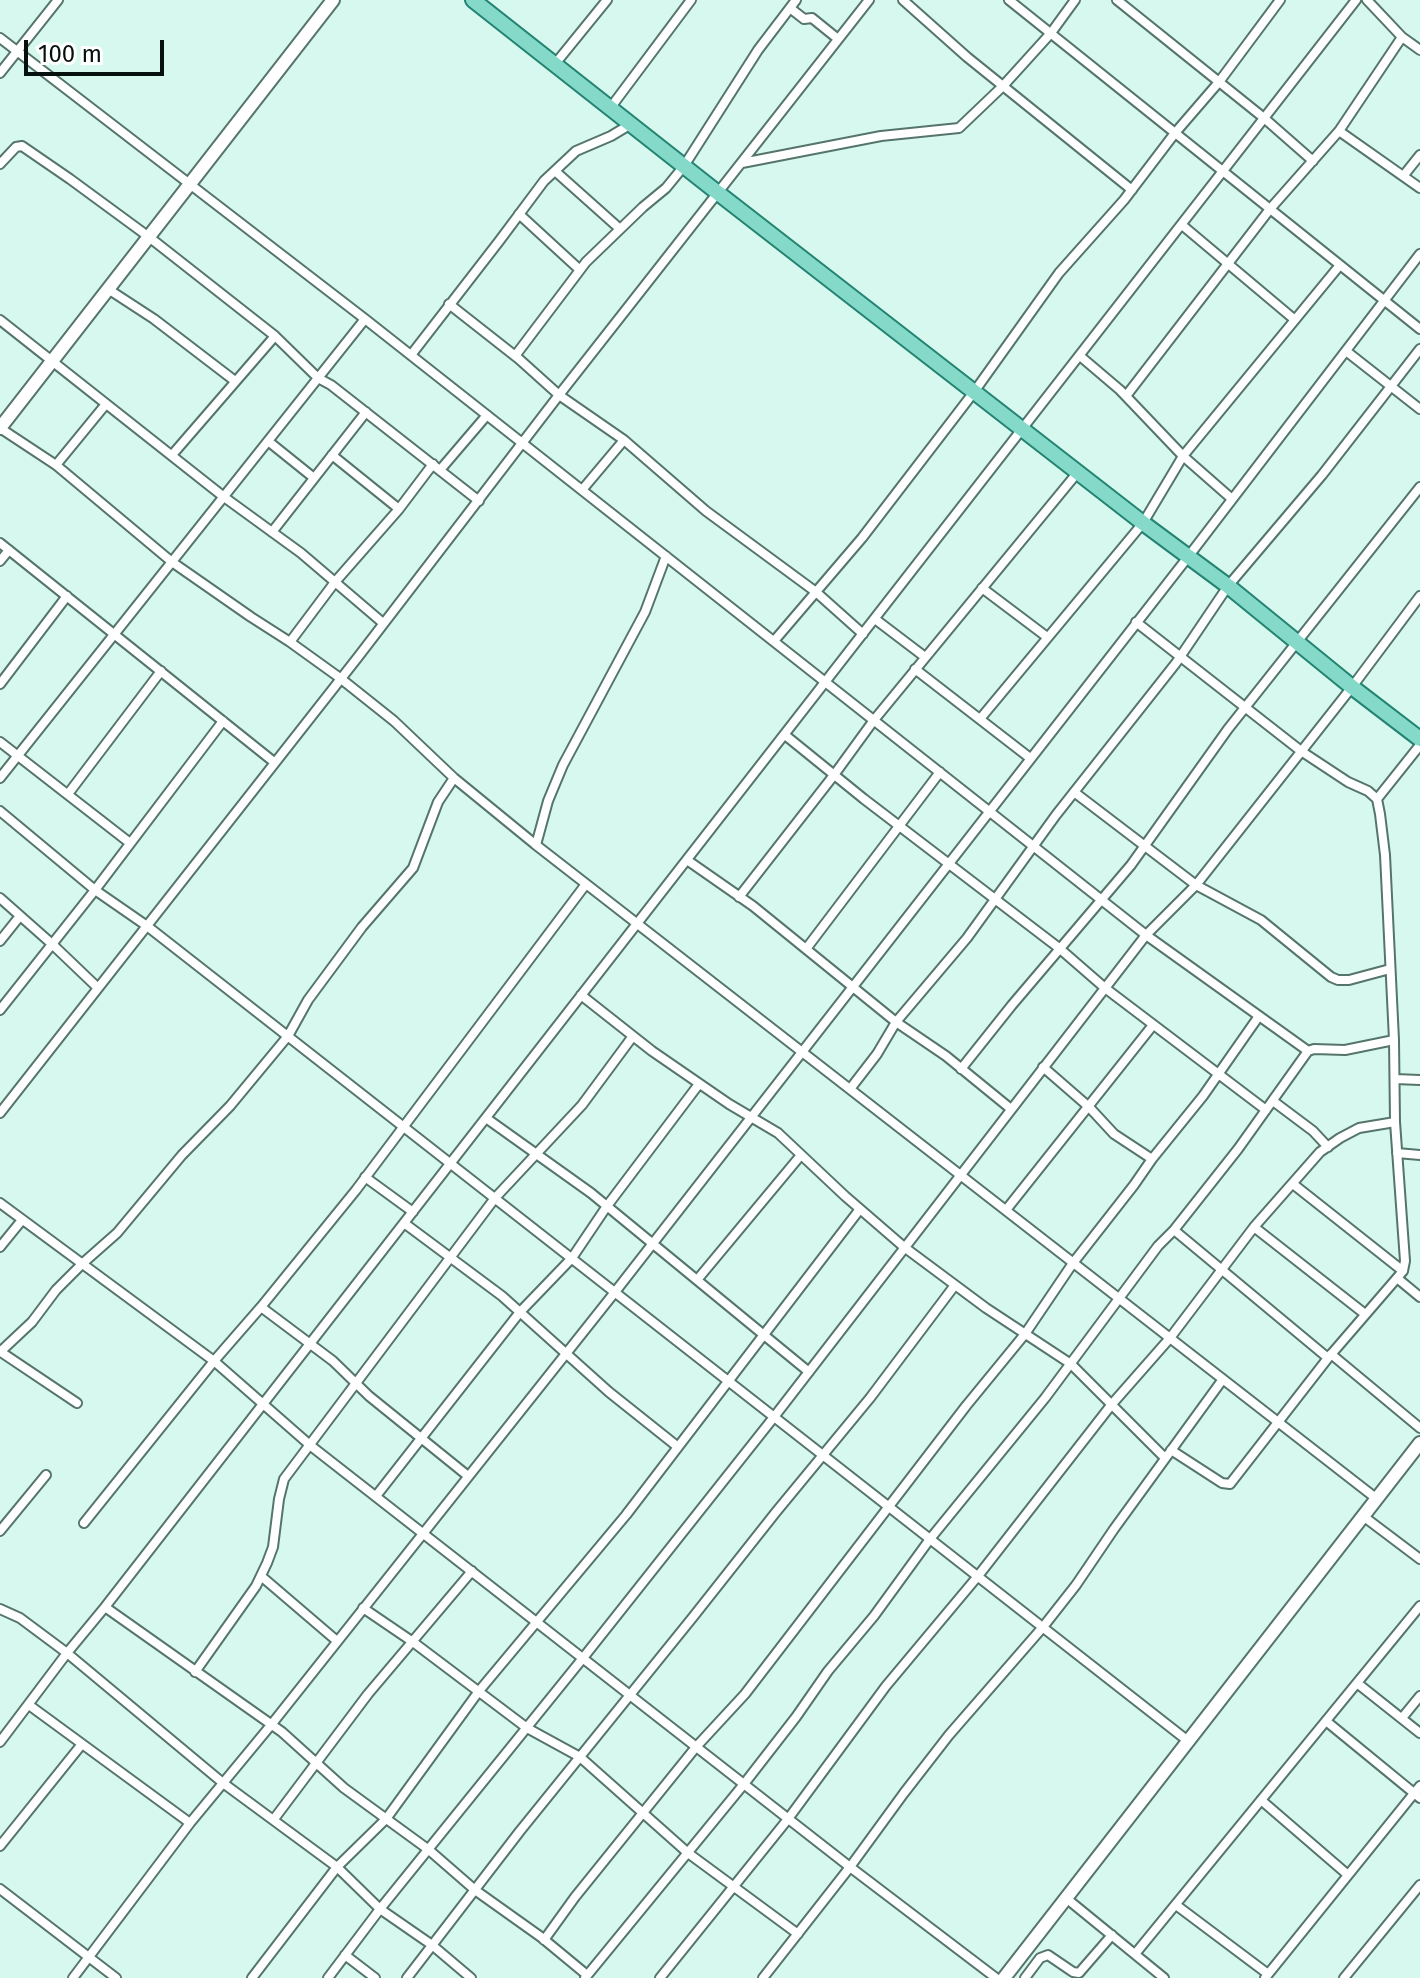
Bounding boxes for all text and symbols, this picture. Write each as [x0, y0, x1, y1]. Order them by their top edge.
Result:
scale bar [28, 24, 168, 74]
text: 100 m [38, 40, 102, 68]

